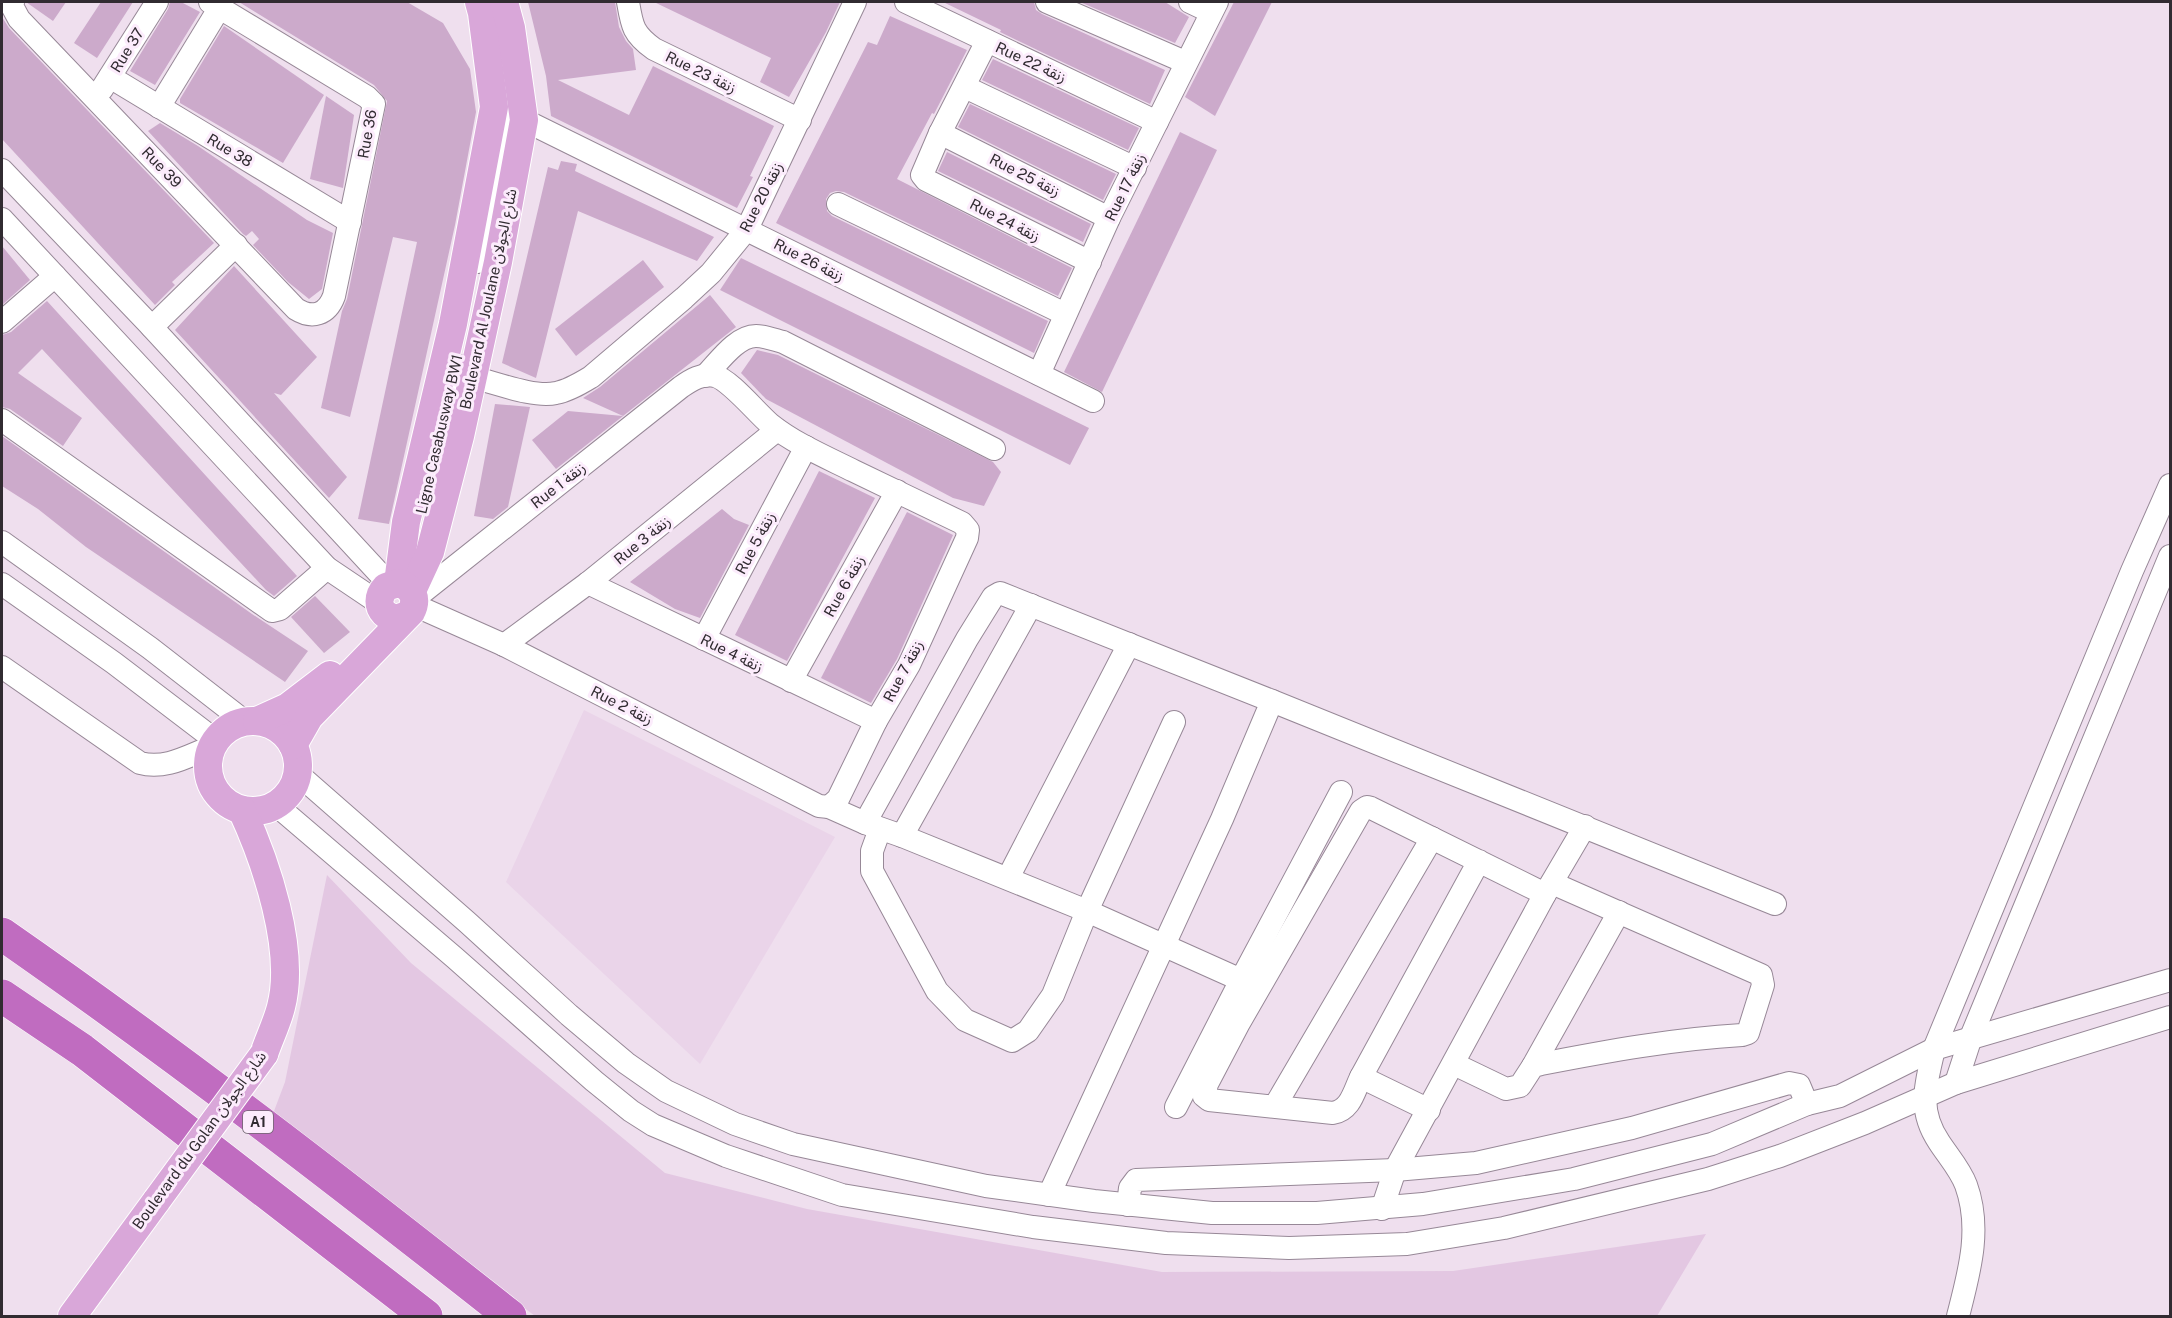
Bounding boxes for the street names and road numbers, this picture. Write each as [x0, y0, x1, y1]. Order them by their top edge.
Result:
street label: Rue 37 [107, 25, 147, 75]
street label: Rue 22 زنقة [992, 38, 1069, 87]
street label: Rue 23 زنقة [662, 48, 739, 97]
street label: Rue 36 [354, 108, 380, 160]
street label: Rue 38 [204, 130, 256, 170]
street label: Rue 39 [139, 143, 185, 191]
street label: Rue 25 زنقة [986, 150, 1063, 201]
street label: Rue 17 زنقة [1101, 150, 1150, 224]
street label: Rue 20 زنقة [736, 159, 787, 235]
street label: Boulevard Al Joulane شارع الجولان [456, 187, 524, 412]
street label: Rue 24 زنقة [967, 195, 1043, 246]
street label: Rue 26 زنقة [771, 235, 847, 286]
street label: Ligne Casabusway BW1 [412, 353, 466, 515]
street label: Rue 1 زنقة [527, 458, 589, 512]
street label: Rue 5 زنقة [732, 509, 779, 577]
street label: Rue 3 زنقة [610, 512, 674, 569]
street label: Rue 6 زنقة [820, 552, 869, 620]
street label: Rue 4 زنقة [697, 631, 766, 676]
street label: Rue 7 زنقة [880, 637, 927, 705]
street label: Rue 2 زنقة [588, 682, 656, 729]
street label: Boulevard du Golan شارع الجولان [129, 1048, 273, 1235]
road number: A1 [243, 1111, 273, 1133]

